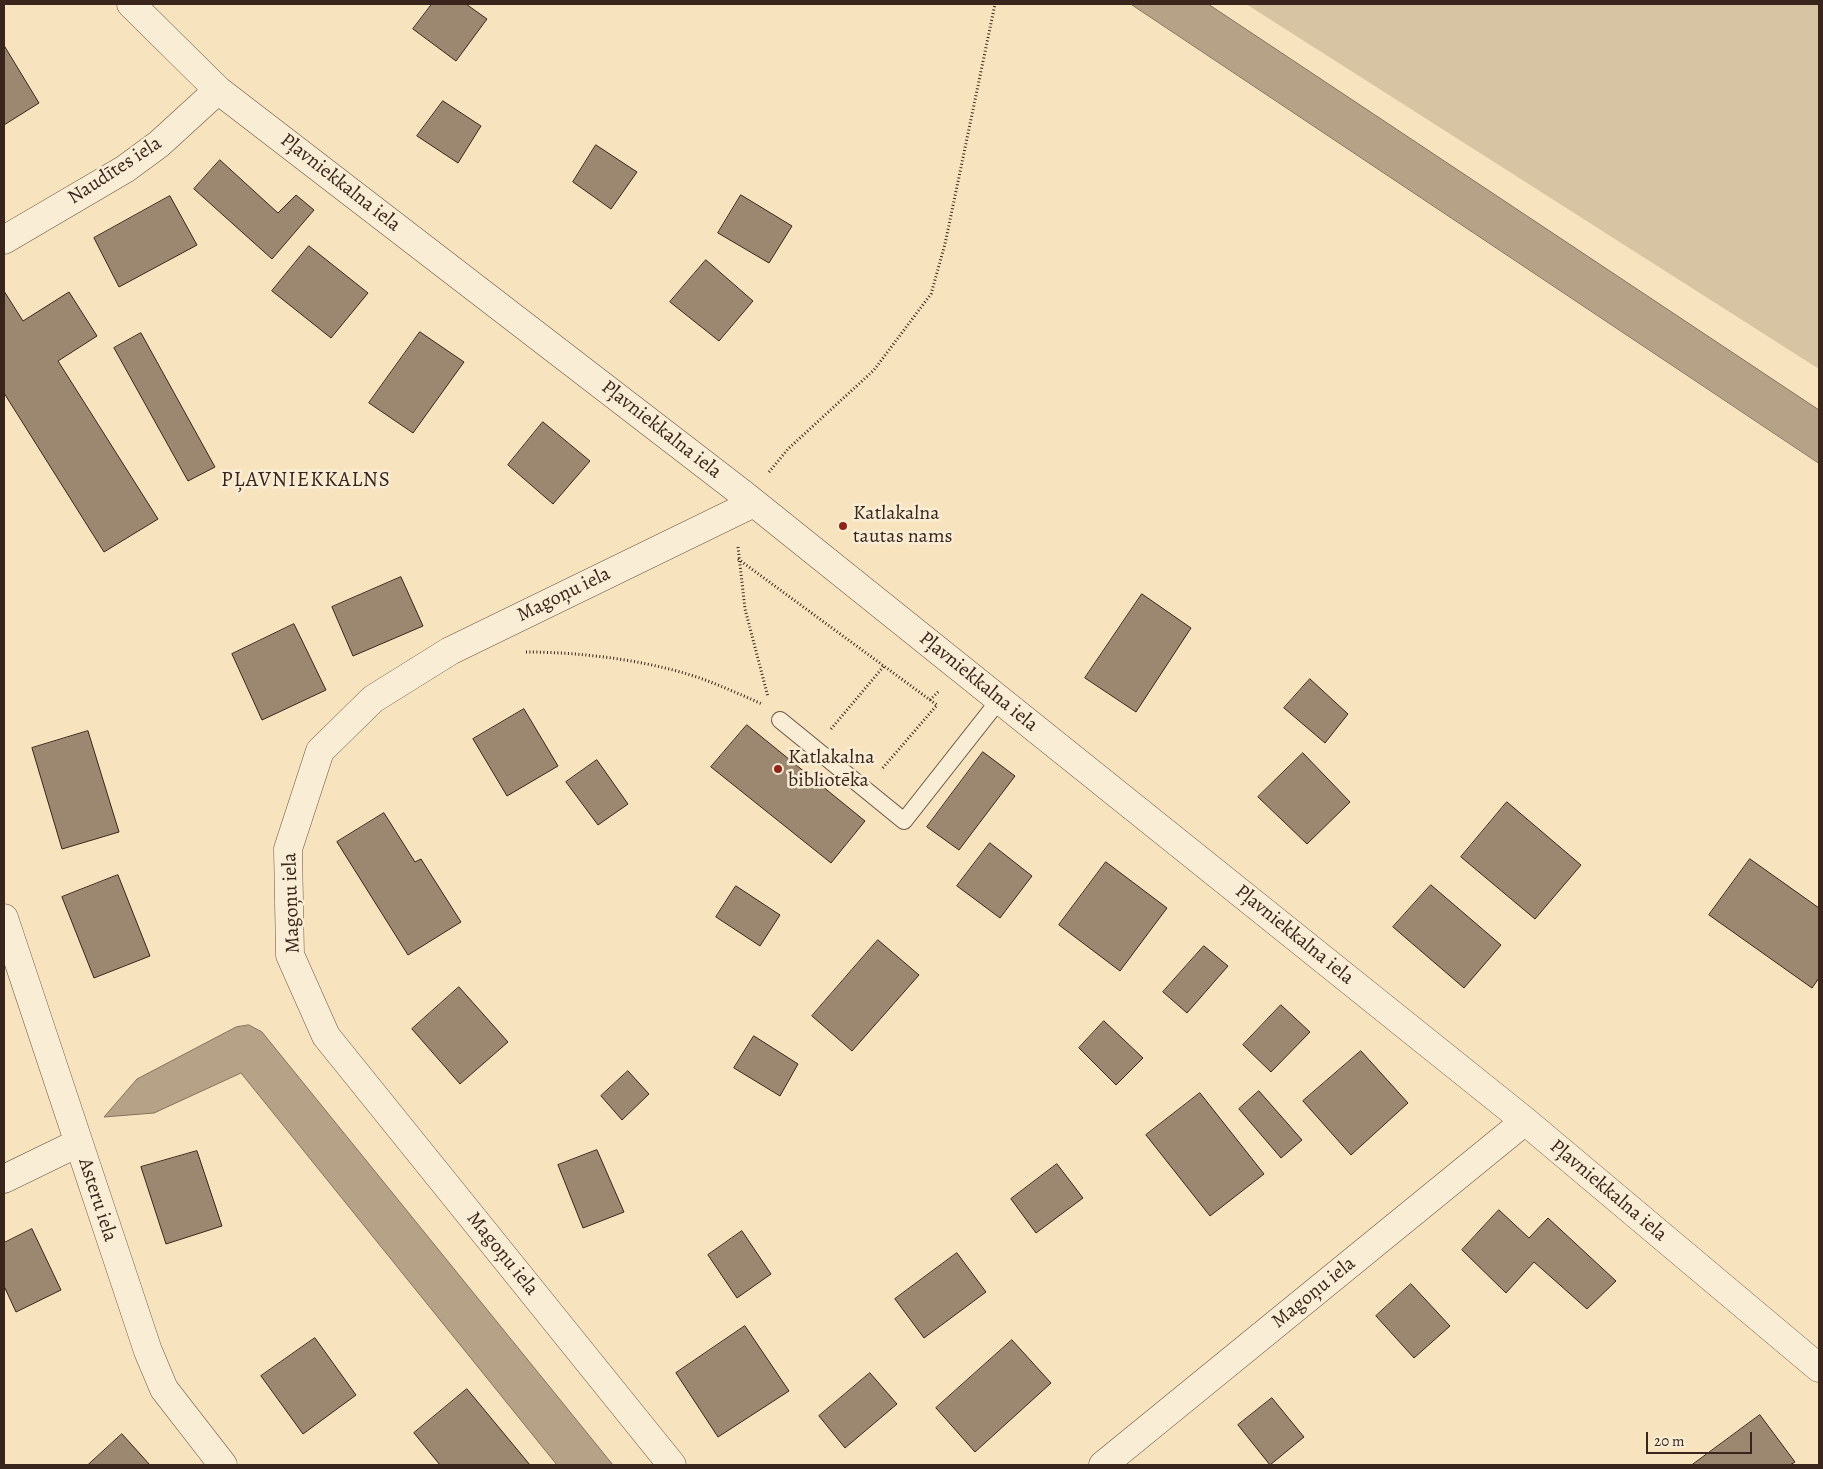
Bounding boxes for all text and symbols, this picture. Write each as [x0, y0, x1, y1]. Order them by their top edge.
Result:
street label: Pļavniekkalna iela [275, 129, 405, 237]
street label: Naudītes iela [64, 132, 166, 210]
street label: Pļavniekkalna iela [596, 376, 726, 484]
district label: PĻAVNIEKKALNS [219, 468, 393, 494]
place label: Katlakalna tautas nams [853, 502, 953, 549]
marker: Katlakalna tautas nams [837, 520, 849, 532]
street label: Magoņu iela [513, 562, 615, 628]
street label: Pļavniekkalna iela [914, 627, 1042, 737]
place label: Katlakalna bibliotēka [788, 746, 874, 793]
marker: Katlakalna bibliotēka [772, 763, 784, 775]
street label: Magoņu iela [278, 852, 306, 954]
street label: Pļavniekkalna iela [1230, 880, 1358, 990]
street label: Pļavniekkalna iela [1544, 1135, 1672, 1247]
street label: Asteru iela [72, 1155, 122, 1245]
street label: Magoņu iela [461, 1207, 543, 1301]
street label: Magoņu iela [1267, 1252, 1361, 1334]
scale bar [1648, 1422, 1754, 1454]
text: 20 m [1654, 1431, 1685, 1451]

